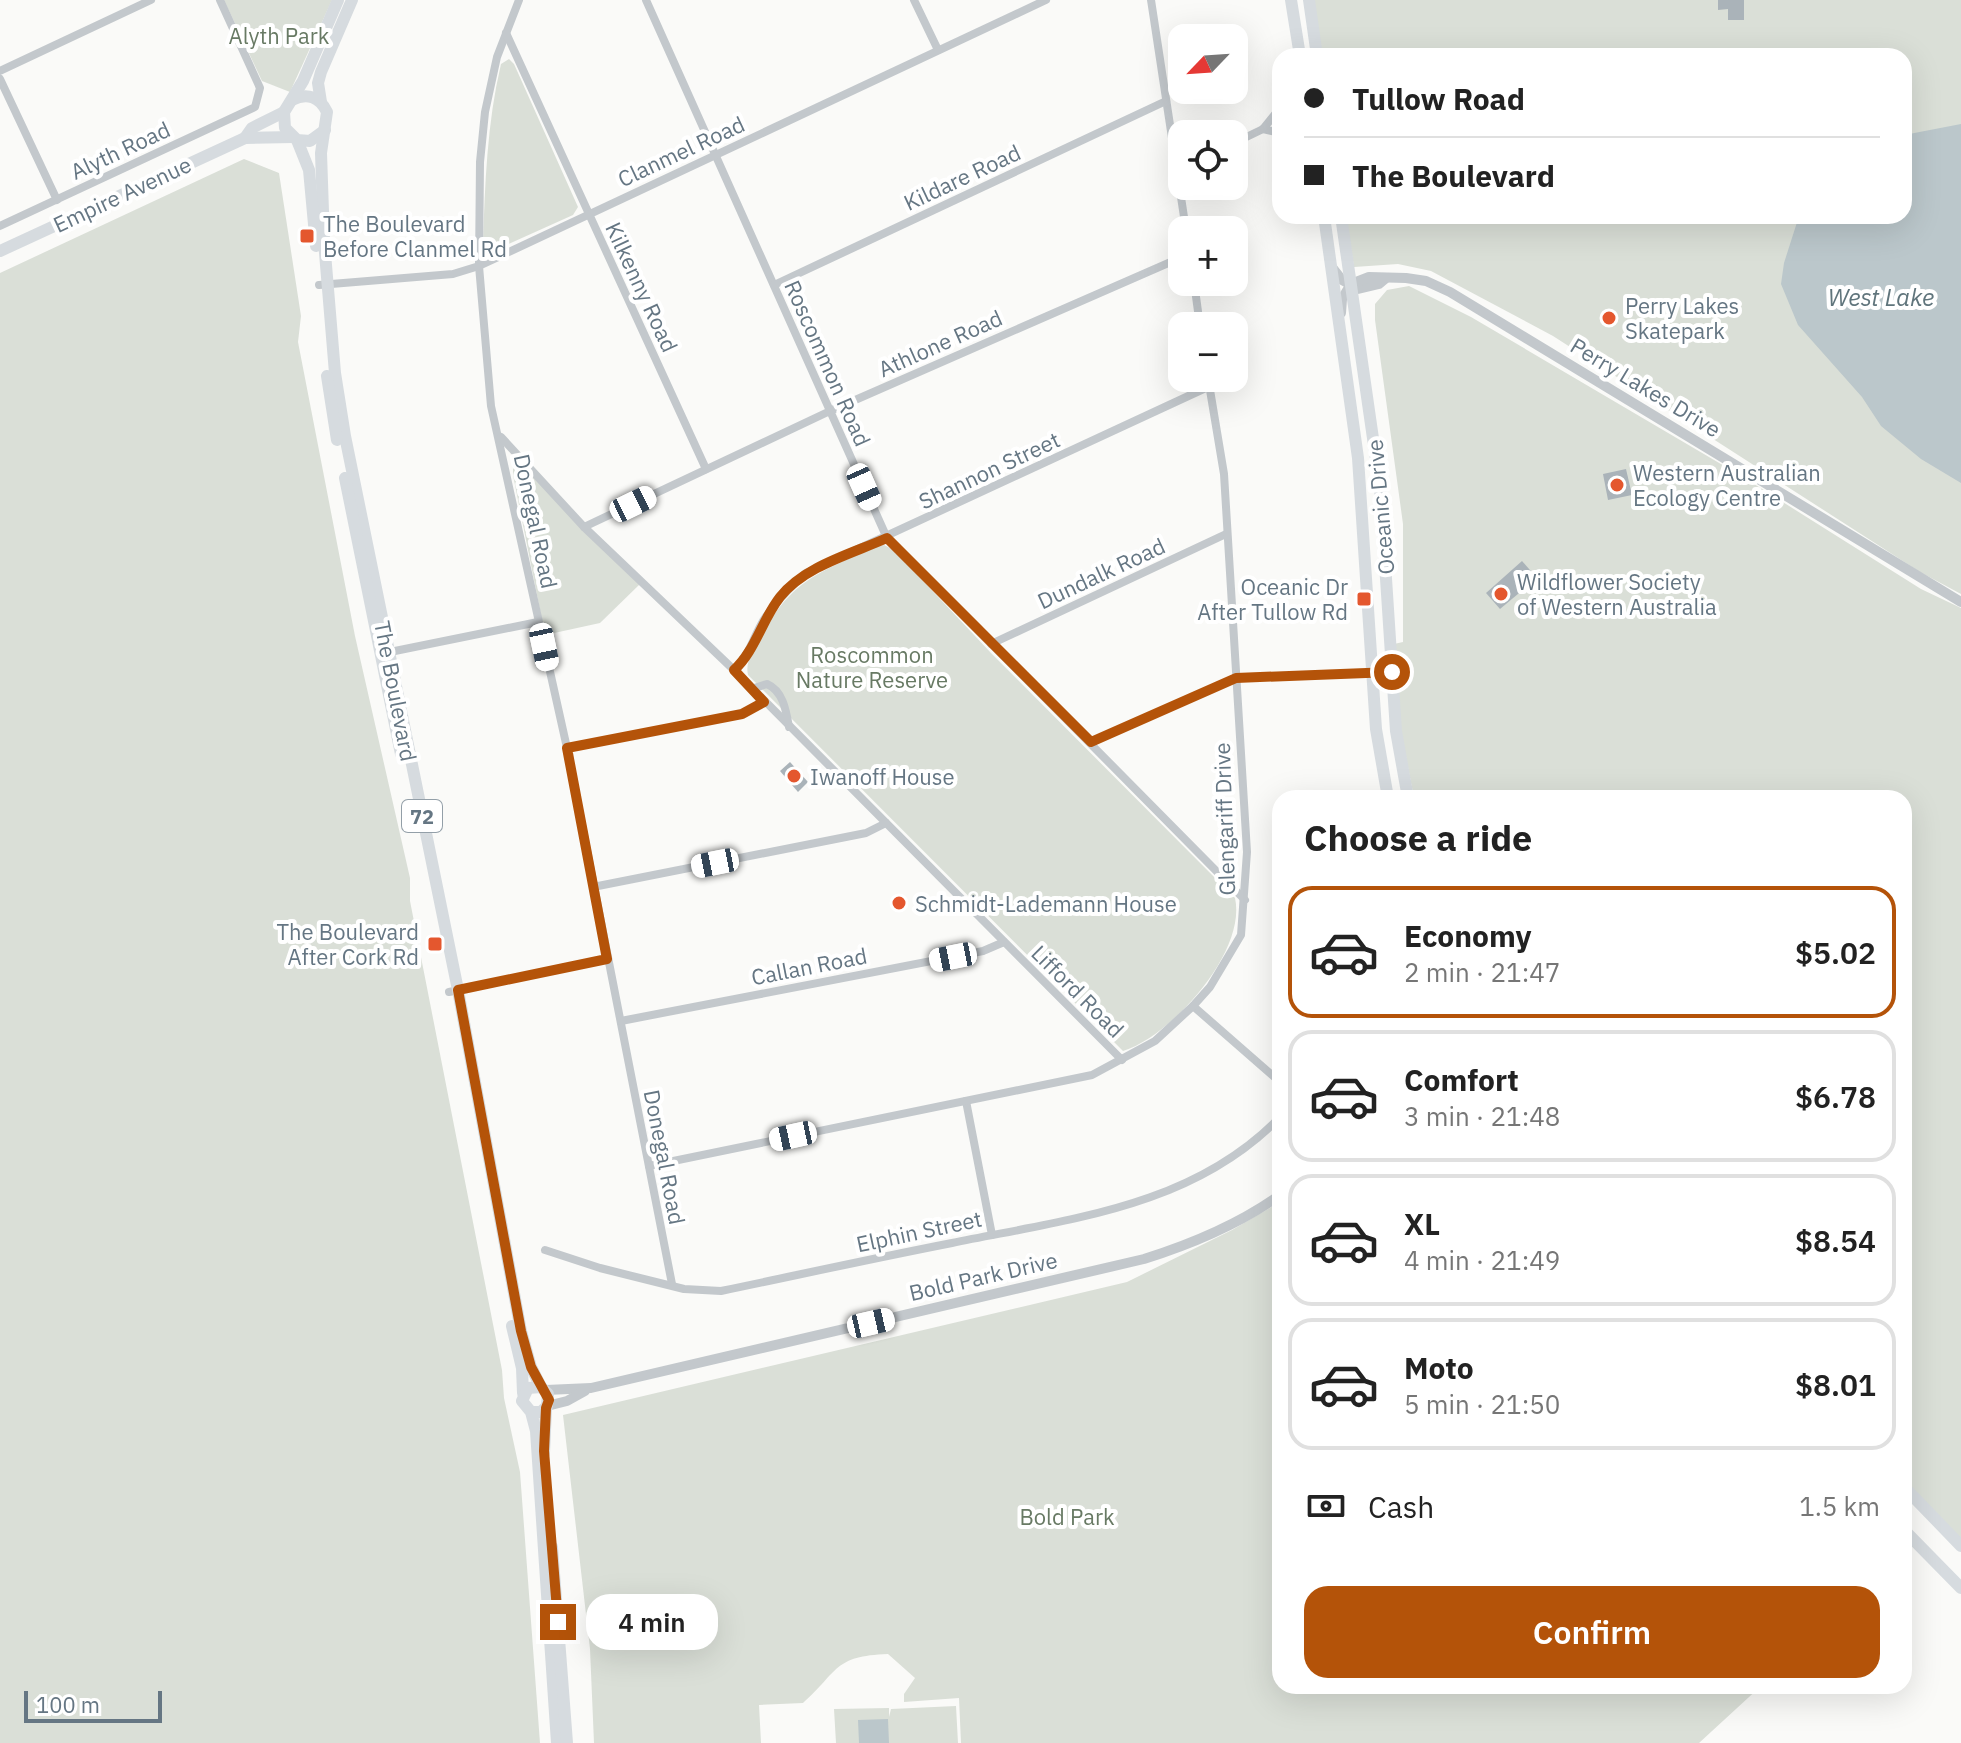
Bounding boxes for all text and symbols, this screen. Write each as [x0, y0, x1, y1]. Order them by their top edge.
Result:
park label: Alyth Park [229, 21, 330, 50]
north arrow [1168, 24, 1248, 104]
map controls [1168, 24, 1248, 392]
text: Tullow Road [1352, 79, 1525, 118]
street label: Clanmel Road [613, 109, 749, 193]
street label: Alyth Road [65, 114, 175, 186]
button: locate [1168, 120, 1248, 200]
street label: Kildare Road [899, 137, 1025, 217]
street label: Empire Avenue [48, 149, 196, 239]
text: The Boulevard [1352, 156, 1555, 195]
place label: The Boulevard Before Clanmel Rd [323, 209, 507, 263]
button: + [1168, 216, 1248, 296]
street label: Kilkenny Road [599, 217, 685, 357]
marker: The Boulevard Before Clanmel Rd [298, 227, 316, 245]
street label: Roscommon Road [778, 275, 878, 451]
water label: West Lake [1828, 281, 1934, 313]
place label: Perry Lakes Skatepark [1625, 291, 1739, 345]
street label: Athlone Road [873, 303, 1007, 383]
marker: Perry Lakes Skatepark [1600, 309, 1618, 327]
button: − [1168, 312, 1248, 392]
street label: Perry Lakes Drive [1565, 331, 1727, 443]
street label: Shannon Street [914, 425, 1064, 515]
street label: Oceanic Drive [1360, 438, 1400, 576]
street label: Donegal Road [508, 451, 564, 591]
place label: Western Australian Ecology Centre [1633, 458, 1821, 512]
car [843, 460, 885, 514]
marker: Western Australian Ecology Centre [1608, 476, 1626, 494]
car [606, 483, 660, 525]
street label: Dundalk Road [1033, 531, 1169, 615]
place label: Wildflower Society of Western Australia [1517, 567, 1717, 621]
place label: Oceanic Dr After Tullow Rd [1197, 572, 1348, 626]
marker: Wildflower Society of Western Australia [1492, 585, 1510, 603]
marker: Oceanic Dr After Tullow Rd [1355, 590, 1373, 608]
street label: The Boulevard [368, 618, 424, 764]
car [527, 621, 561, 673]
park label: Roscommon Nature Reserve [796, 640, 948, 694]
route start [1374, 654, 1410, 690]
street label: Glengariff Drive [1207, 742, 1241, 896]
place label: Iwanoff House [810, 762, 955, 791]
marker: Iwanoff House [785, 767, 803, 785]
road number: 72 [402, 800, 442, 832]
text: Choose a ride [1304, 814, 1532, 861]
car [689, 847, 741, 879]
place label: Schmidt-Lademann House [915, 889, 1177, 918]
marker: Schmidt-Lademann House [890, 894, 908, 912]
icon: car [1308, 916, 1380, 988]
text: Economy [1404, 916, 1532, 955]
place label: The Boulevard After Cork Rd [277, 917, 419, 971]
text: $5.02 [1795, 933, 1876, 972]
marker: The Boulevard After Cork Rd [426, 935, 444, 953]
street label: Lifford Road [1026, 939, 1130, 1043]
street label: Callan Road [749, 941, 869, 991]
car [927, 941, 979, 973]
text: 2 min · 21:47 [1404, 955, 1560, 989]
icon: car [1308, 1060, 1380, 1132]
text: Comfort [1404, 1060, 1519, 1099]
text: $6.78 [1795, 1077, 1876, 1116]
street label: Donegal Road [638, 1087, 692, 1227]
text: 3 min · 21:48 [1404, 1099, 1560, 1133]
car [767, 1119, 819, 1153]
street label: Elphin Street [854, 1204, 984, 1258]
icon: car [1308, 1204, 1380, 1276]
text: XL [1404, 1204, 1440, 1243]
text: $8.54 [1795, 1221, 1876, 1260]
text: 4 min · 21:49 [1404, 1243, 1560, 1277]
street label: Bold Park Drive [906, 1245, 1060, 1307]
car [845, 1306, 897, 1340]
icon: car [1308, 1348, 1380, 1420]
text: Moto [1404, 1348, 1474, 1387]
text: $8.01 [1795, 1365, 1876, 1404]
text: 5 min · 21:50 [1404, 1387, 1560, 1421]
icon: cash [1304, 1484, 1348, 1528]
text: Cash [1368, 1487, 1434, 1526]
text: 1.5 km [1799, 1489, 1880, 1523]
park label: Bold Park [1019, 1502, 1115, 1531]
button: Confirm [1304, 1586, 1880, 1678]
callout: 4 min [586, 1594, 718, 1650]
route end [540, 1604, 576, 1640]
text: 4 min [618, 1605, 686, 1639]
scale bar [24, 1687, 162, 1723]
text: 100 m [36, 1690, 100, 1719]

